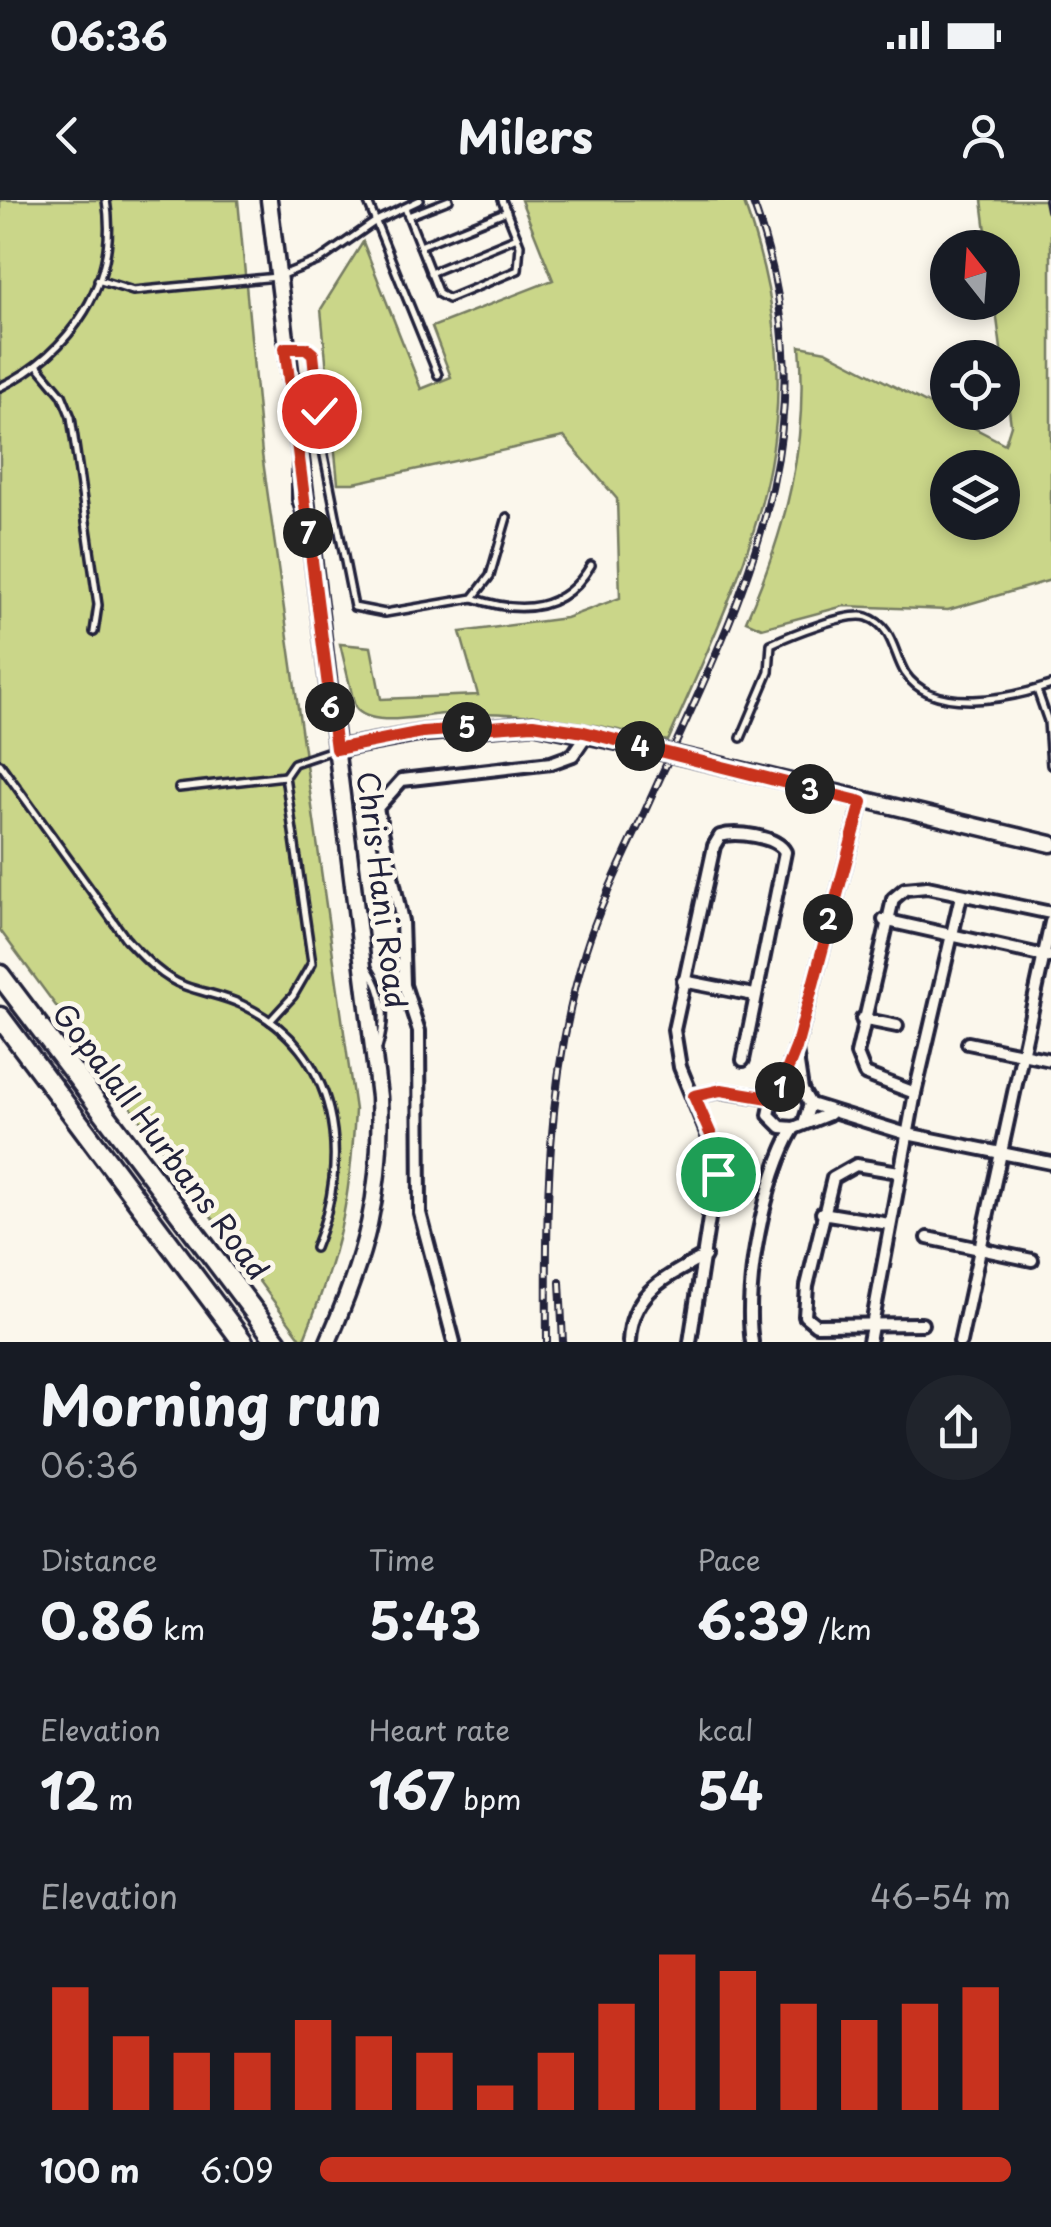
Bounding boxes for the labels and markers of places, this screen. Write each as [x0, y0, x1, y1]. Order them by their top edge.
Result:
pin [277, 369, 362, 454]
pin: 7 [283, 508, 333, 558]
pin: 6 [305, 682, 355, 732]
pin: 5 [442, 702, 492, 752]
pin: 4 [615, 721, 665, 771]
pin: 3 [785, 764, 835, 814]
pin: 2 [803, 894, 853, 944]
pin: 1 [755, 1062, 805, 1112]
pin [676, 1132, 761, 1217]

